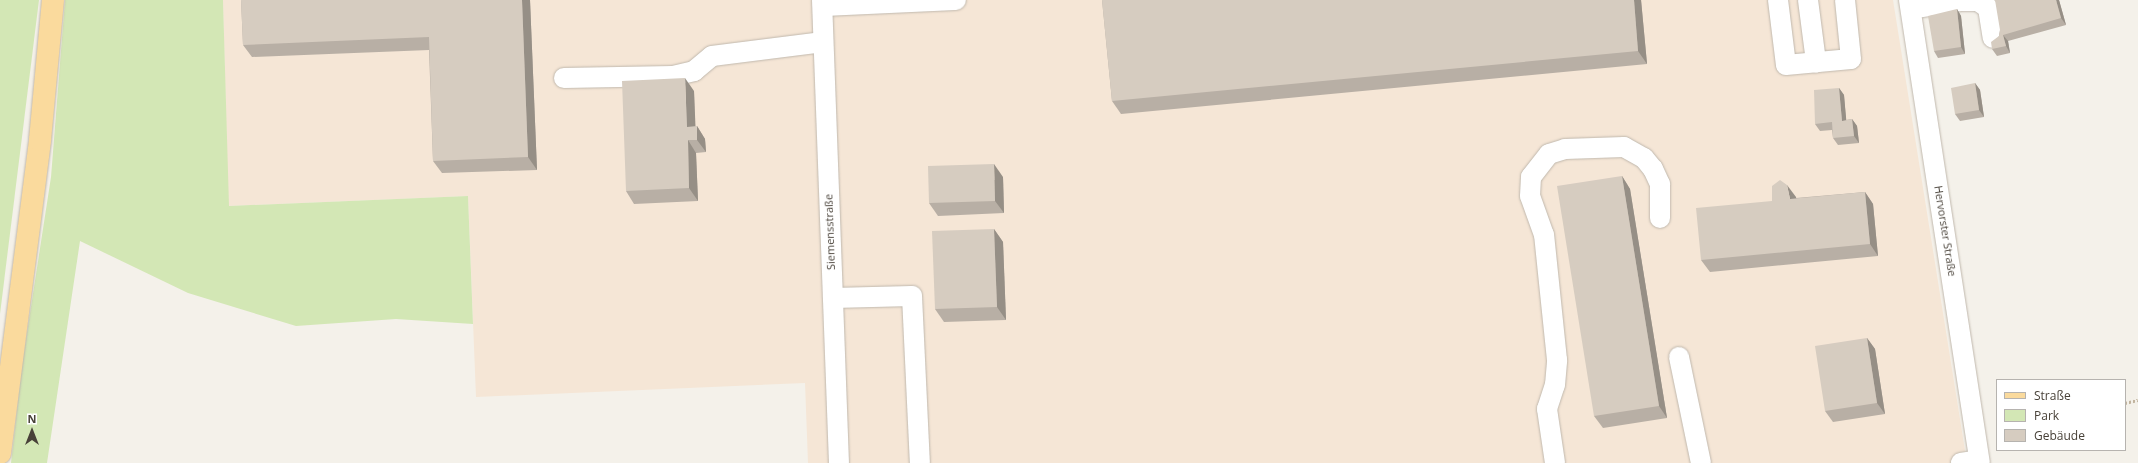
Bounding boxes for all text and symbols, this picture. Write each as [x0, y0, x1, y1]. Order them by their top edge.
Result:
street label: Hervorster Straße [1931, 185, 1959, 277]
street label: Siemensstraße [822, 194, 838, 270]
legend [1996, 379, 2126, 451]
text: Straße [2034, 387, 2071, 404]
text: Park [2034, 407, 2059, 424]
north arrow [12, 411, 52, 451]
text: N [28, 411, 36, 426]
text: Gebäude [2034, 427, 2085, 444]

